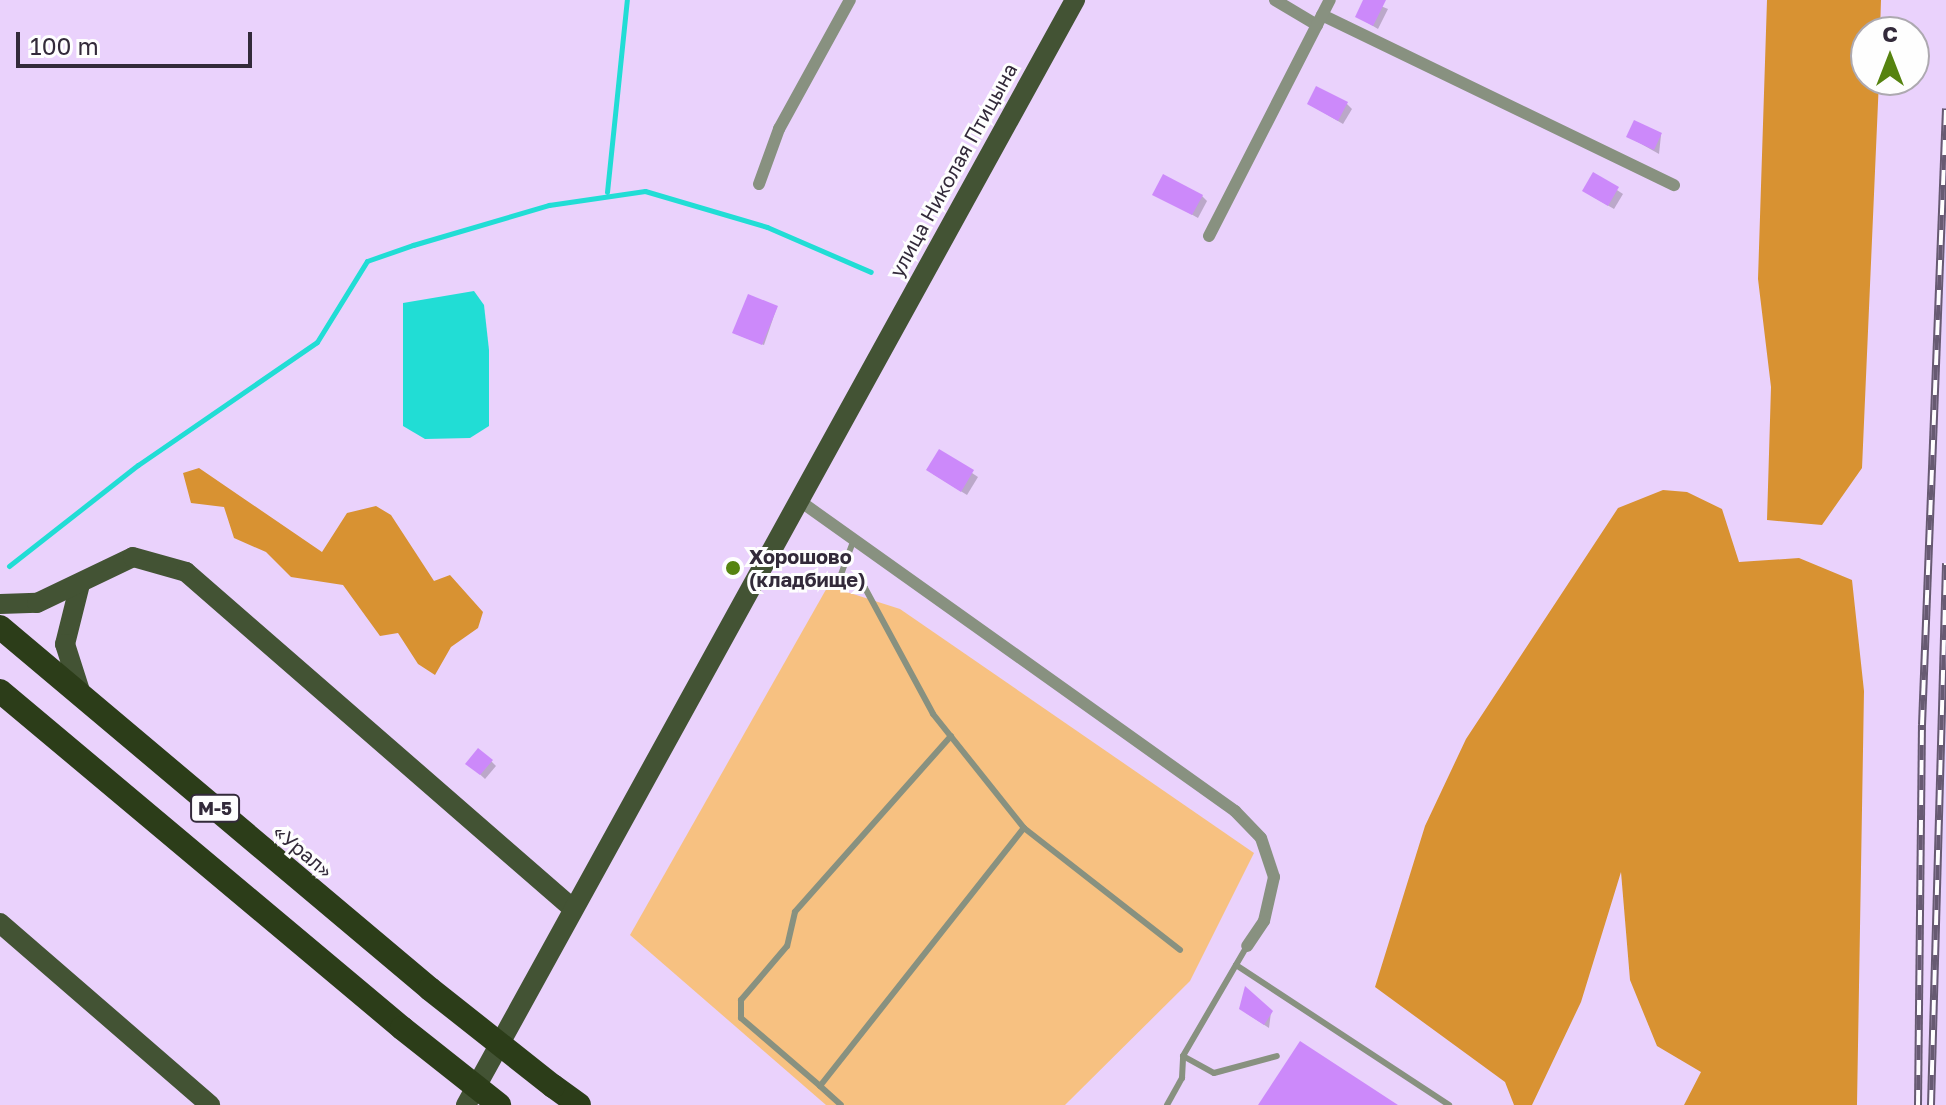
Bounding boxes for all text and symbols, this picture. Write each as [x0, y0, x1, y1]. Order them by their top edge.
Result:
scale bar [20, 16, 256, 66]
north arrow [1850, 16, 1930, 96]
text: С [1882, 20, 1898, 47]
text: 100 m [30, 31, 99, 60]
street label: улица Николая Птицына [884, 59, 1022, 281]
place label: Хорошово (кладбище) [749, 544, 866, 591]
marker: Хорошово (кладбище) [724, 559, 742, 577]
road number: М-5 [189, 794, 241, 822]
street label: «Урал» [269, 819, 337, 883]

